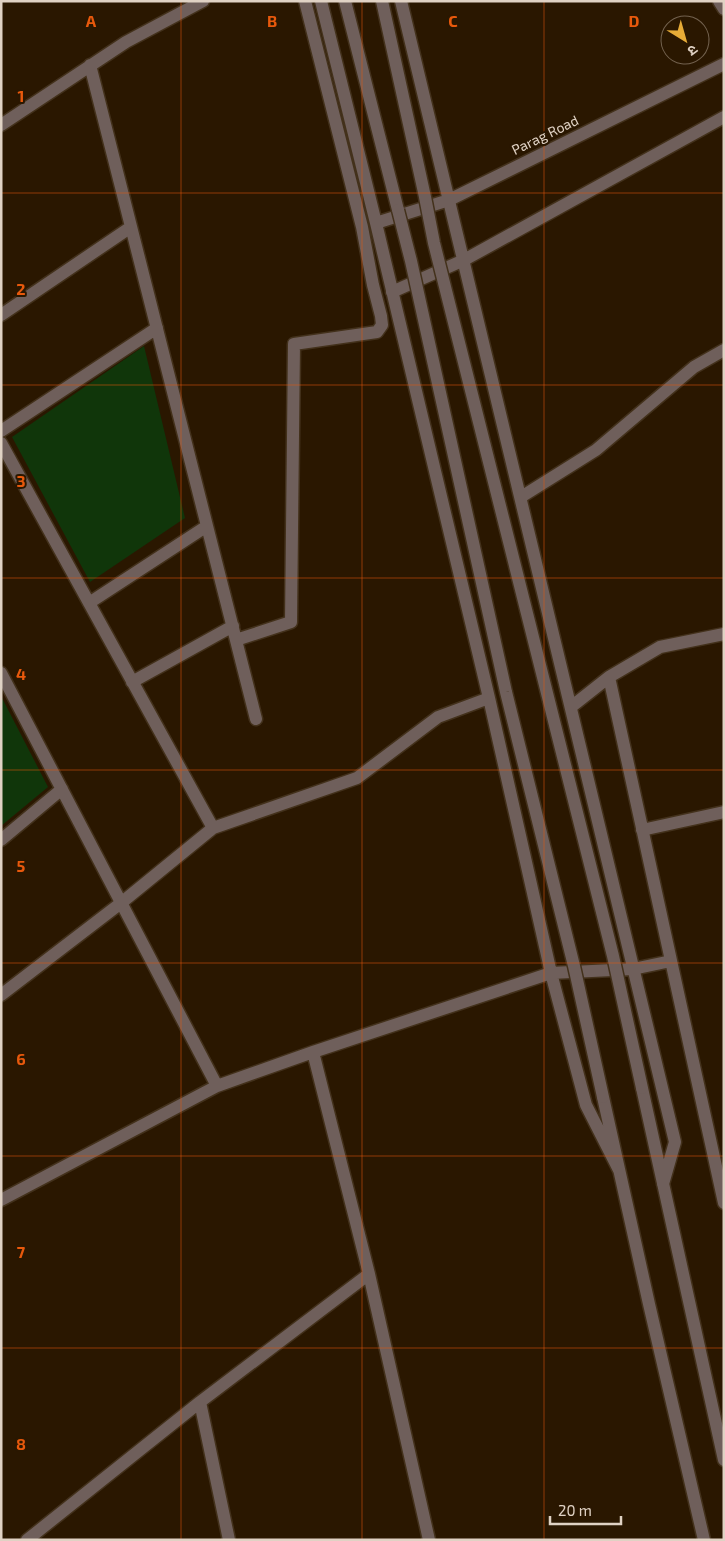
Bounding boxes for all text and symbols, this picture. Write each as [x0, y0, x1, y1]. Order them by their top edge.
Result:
text: A [86, 11, 97, 30]
text: B [267, 11, 277, 30]
text: C [448, 11, 458, 30]
text: D [629, 11, 640, 30]
north arrow [660, 15, 710, 65]
text: उ [684, 42, 702, 61]
text: 1 [18, 86, 24, 105]
street label: Parag Road [509, 111, 581, 158]
text: 2 [16, 279, 26, 298]
text: 3 [16, 471, 26, 490]
text: 4 [16, 664, 26, 683]
text: 5 [17, 856, 26, 875]
text: 6 [16, 1049, 26, 1068]
text: 7 [17, 1242, 26, 1261]
text: 8 [16, 1434, 26, 1453]
scale bar [550, 1494, 621, 1526]
text: 20 m [558, 1501, 592, 1519]

